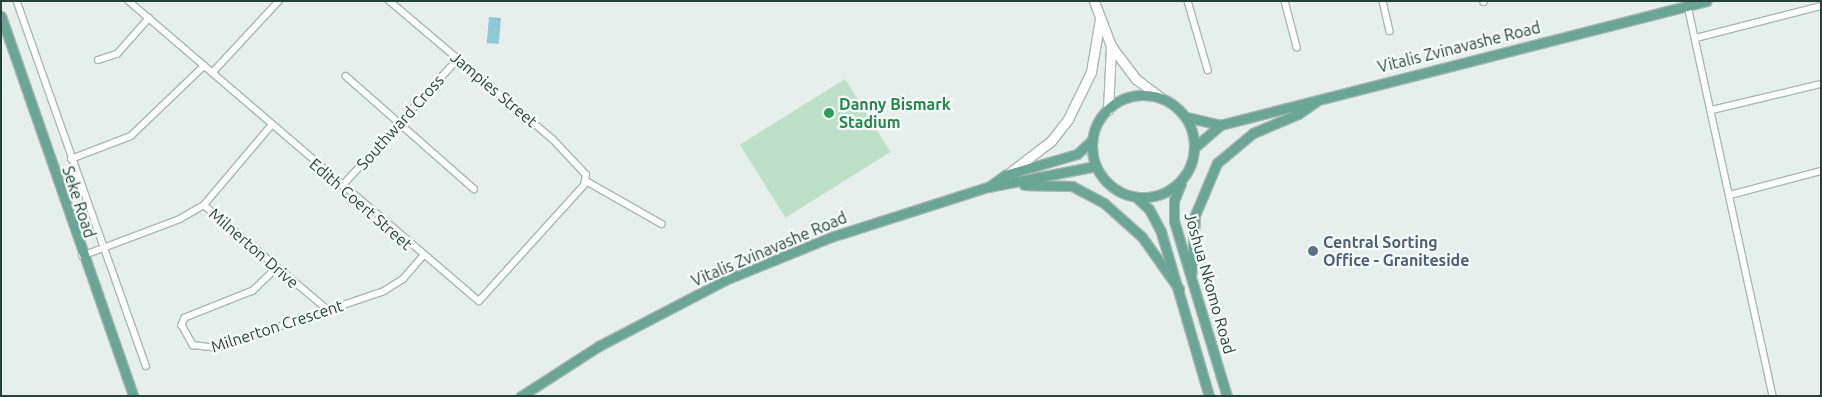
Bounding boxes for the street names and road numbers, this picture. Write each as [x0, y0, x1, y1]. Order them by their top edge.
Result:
street label: Vitalis Zvinavashe Road [1376, 17, 1542, 77]
street label: Jampies Street [447, 47, 541, 131]
street label: Southward Cross [352, 71, 448, 173]
street label: Edith Coert Street [306, 154, 416, 254]
street label: Seke Road [58, 164, 100, 240]
street label: Milnerton Drive [205, 204, 303, 292]
street label: Vitalis Zvinavashe Road [688, 208, 850, 290]
street label: Joshua Nkomo Road [1181, 210, 1239, 356]
street label: Milnerton Crescent [209, 296, 345, 356]

